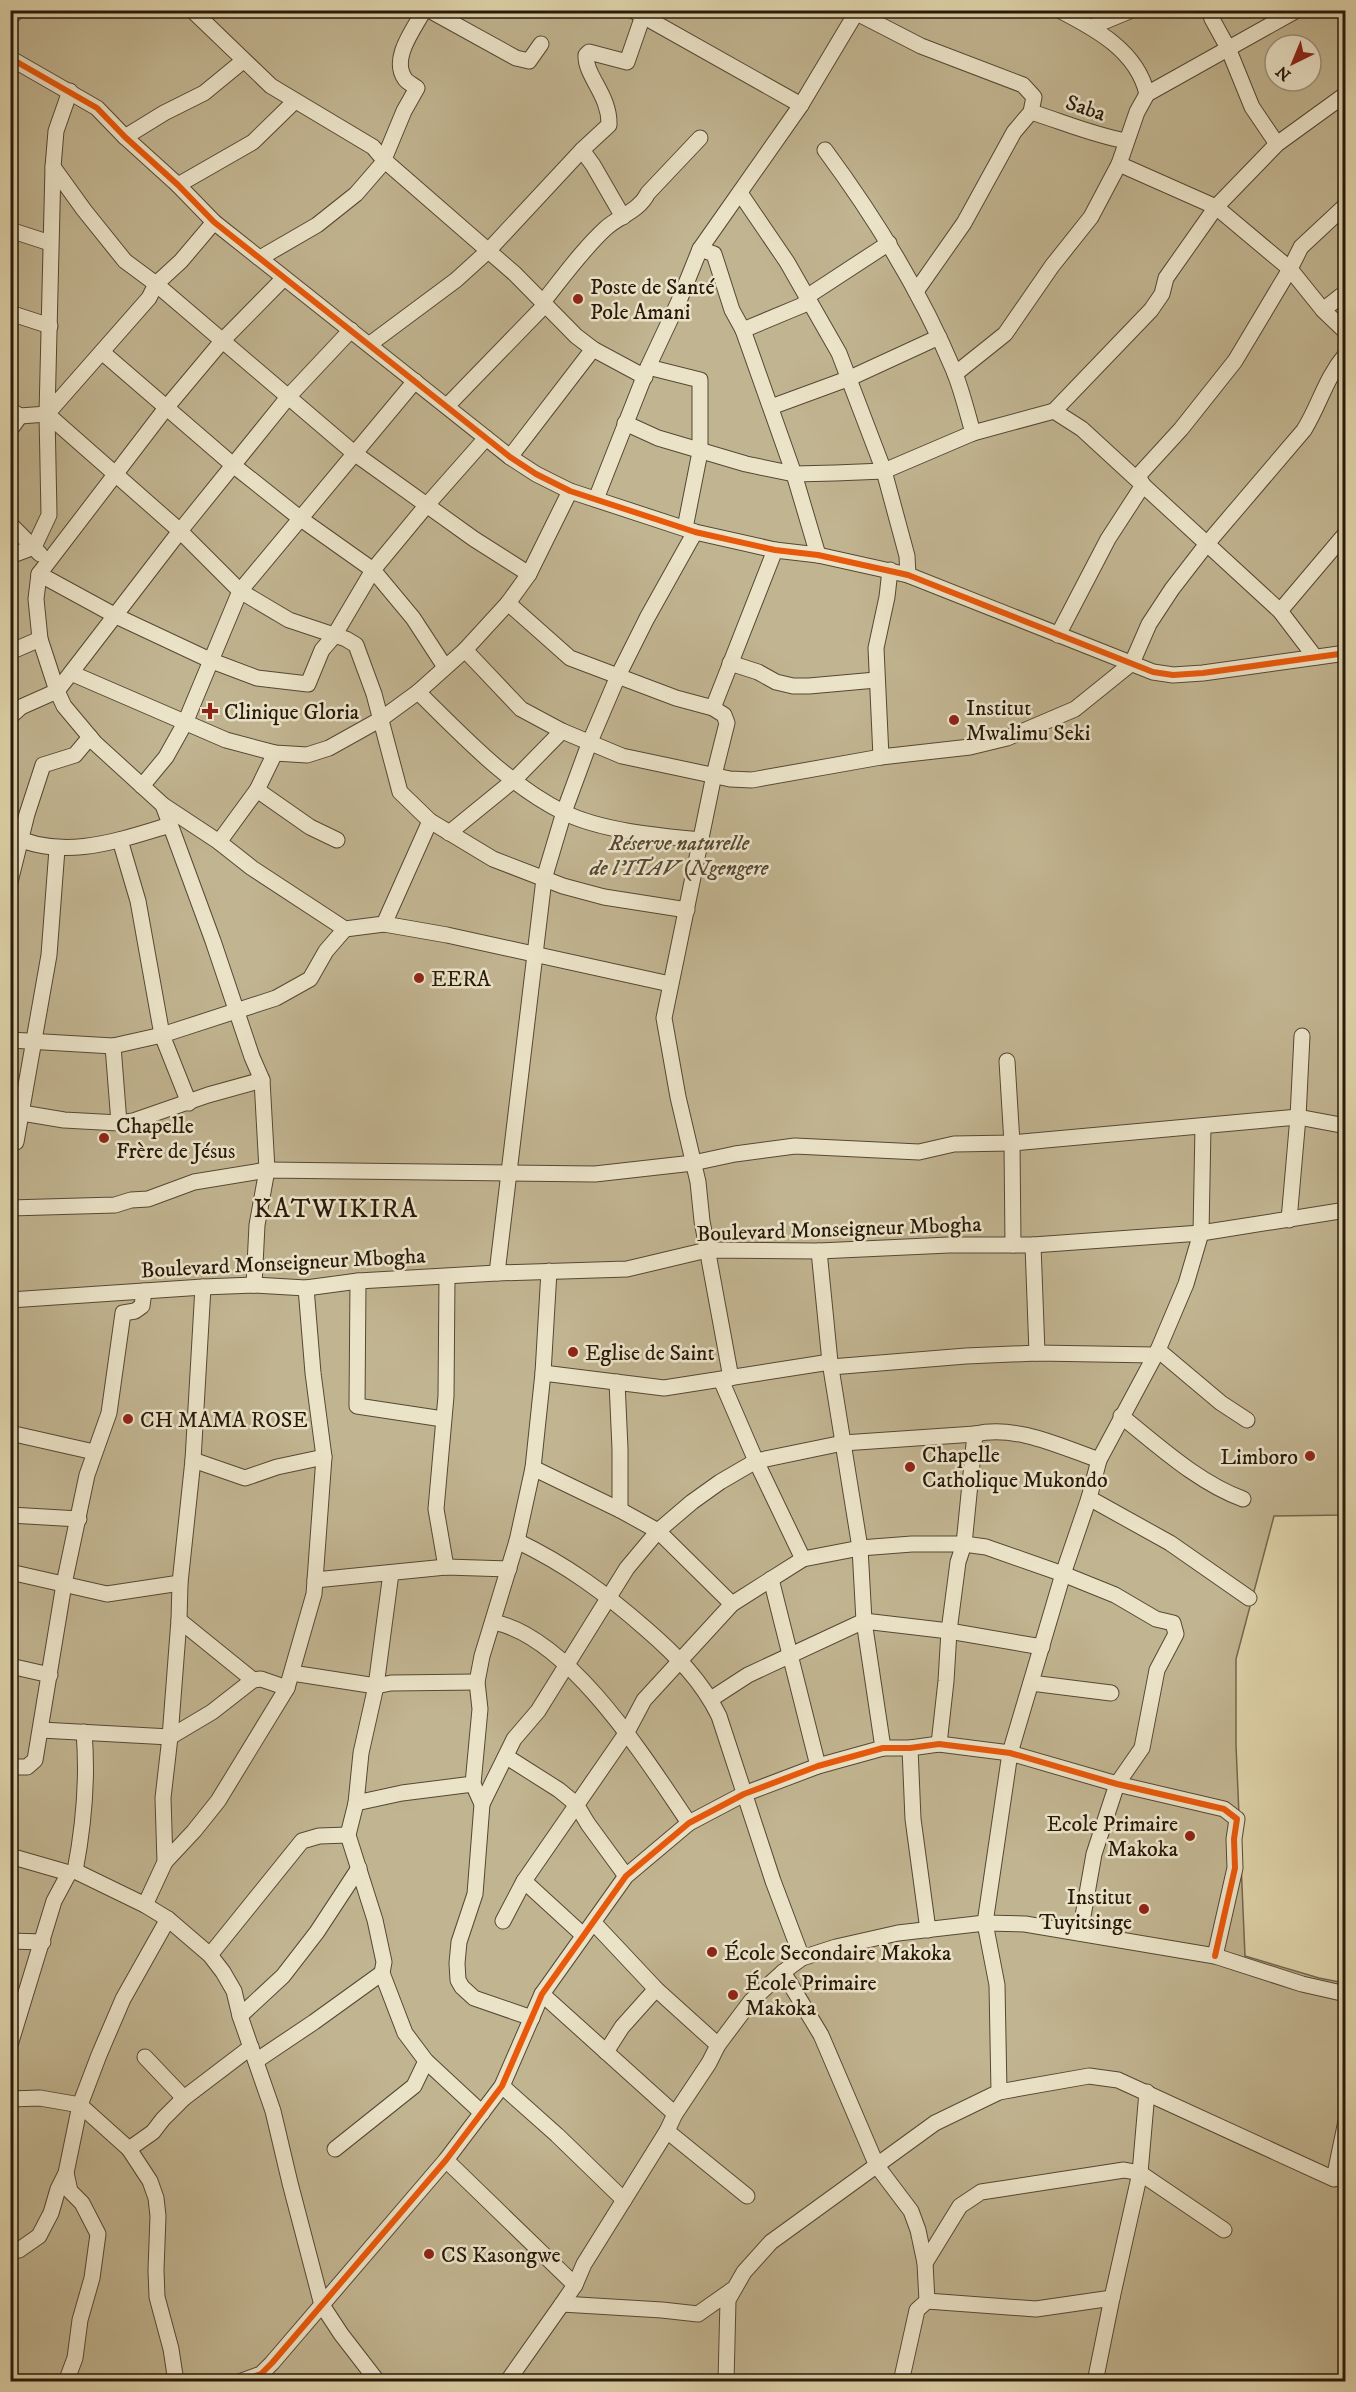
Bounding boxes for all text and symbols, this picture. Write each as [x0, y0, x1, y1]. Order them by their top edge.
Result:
north arrow [1263, 33, 1323, 93]
text: N [1272, 61, 1295, 85]
street label: Saba [1062, 89, 1110, 128]
place label: Poste de Santé Pole Amani [590, 274, 715, 326]
marker: Poste de Santé Pole Amani [571, 292, 585, 306]
place label: Institut Mwalimu Seki [966, 695, 1090, 747]
place label: Clinique Gloria [224, 699, 360, 726]
marker: Clinique Gloria [201, 702, 219, 720]
marker: Institut Mwalimu Seki [947, 713, 961, 727]
park label: Réserve naturelle de l'ITAV (Ngengere [589, 830, 769, 882]
place label: EERA [431, 966, 492, 993]
marker: EERA [412, 971, 426, 985]
place label: Chapelle Frère de Jésus [116, 1113, 235, 1165]
marker: Chapelle Frère de Jésus [97, 1131, 111, 1145]
district label: KATWIKIRA [254, 1193, 418, 1226]
street label: Boulevard Monseigneur Mbogha [696, 1211, 983, 1248]
street label: Boulevard Monseigneur Mbogha [140, 1243, 427, 1284]
place label: Eglise de Saint [585, 1340, 715, 1367]
marker: Eglise de Saint [566, 1345, 580, 1359]
place label: CH MAMA ROSE [140, 1407, 308, 1434]
marker: CH MAMA ROSE [121, 1412, 135, 1426]
place label: Chapelle Catholique Mukondo [922, 1442, 1108, 1494]
place label: Limboro [1220, 1444, 1298, 1471]
marker: Limboro [1303, 1449, 1317, 1463]
marker: Chapelle Catholique Mukondo [903, 1460, 917, 1474]
place label: Ecole Primaire Makoka [1047, 1811, 1179, 1863]
marker: Ecole Primaire Makoka [1183, 1829, 1197, 1843]
place label: Institut Tuyitsinge [1039, 1884, 1132, 1936]
marker: Institut Tuyitsinge [1137, 1902, 1151, 1916]
place label: École Secondaire Makoka [724, 1940, 952, 1967]
marker: École Secondaire Makoka [705, 1945, 719, 1959]
place label: École Primaire Makoka [745, 1970, 877, 2022]
marker: École Primaire Makoka [726, 1988, 740, 2002]
place label: CS Kasongwe [441, 2242, 561, 2269]
marker: CS Kasongwe [422, 2247, 436, 2261]

